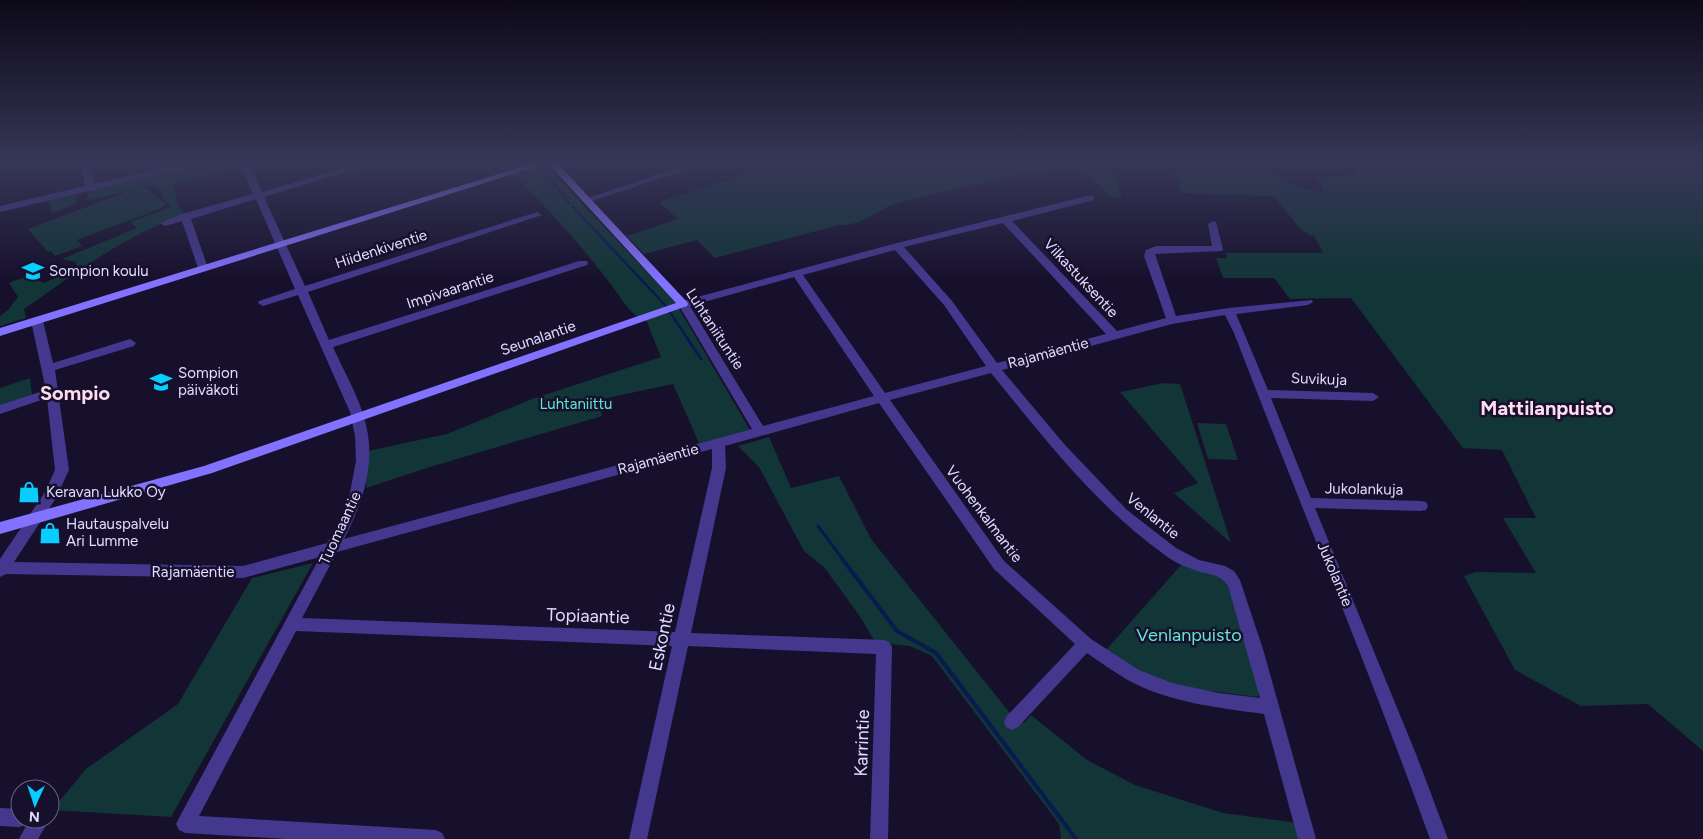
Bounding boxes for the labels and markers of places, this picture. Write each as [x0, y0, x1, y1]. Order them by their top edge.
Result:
school or university icon: Sompion koulu [20, 258, 46, 284]
place label: Sompion koulu [49, 262, 149, 280]
place label: Sompion päiväkoti [178, 364, 238, 399]
school or university icon: Sompion päiväkoti [148, 369, 174, 395]
shop icon: Keravan Lukko Oy [16, 479, 42, 505]
place label: Keravan Lukko Oy [46, 483, 166, 501]
place label: Hautauspalvelu Ari Lumme [66, 515, 169, 550]
shop icon: Hautauspalvelu Ari Lumme [37, 520, 63, 546]

